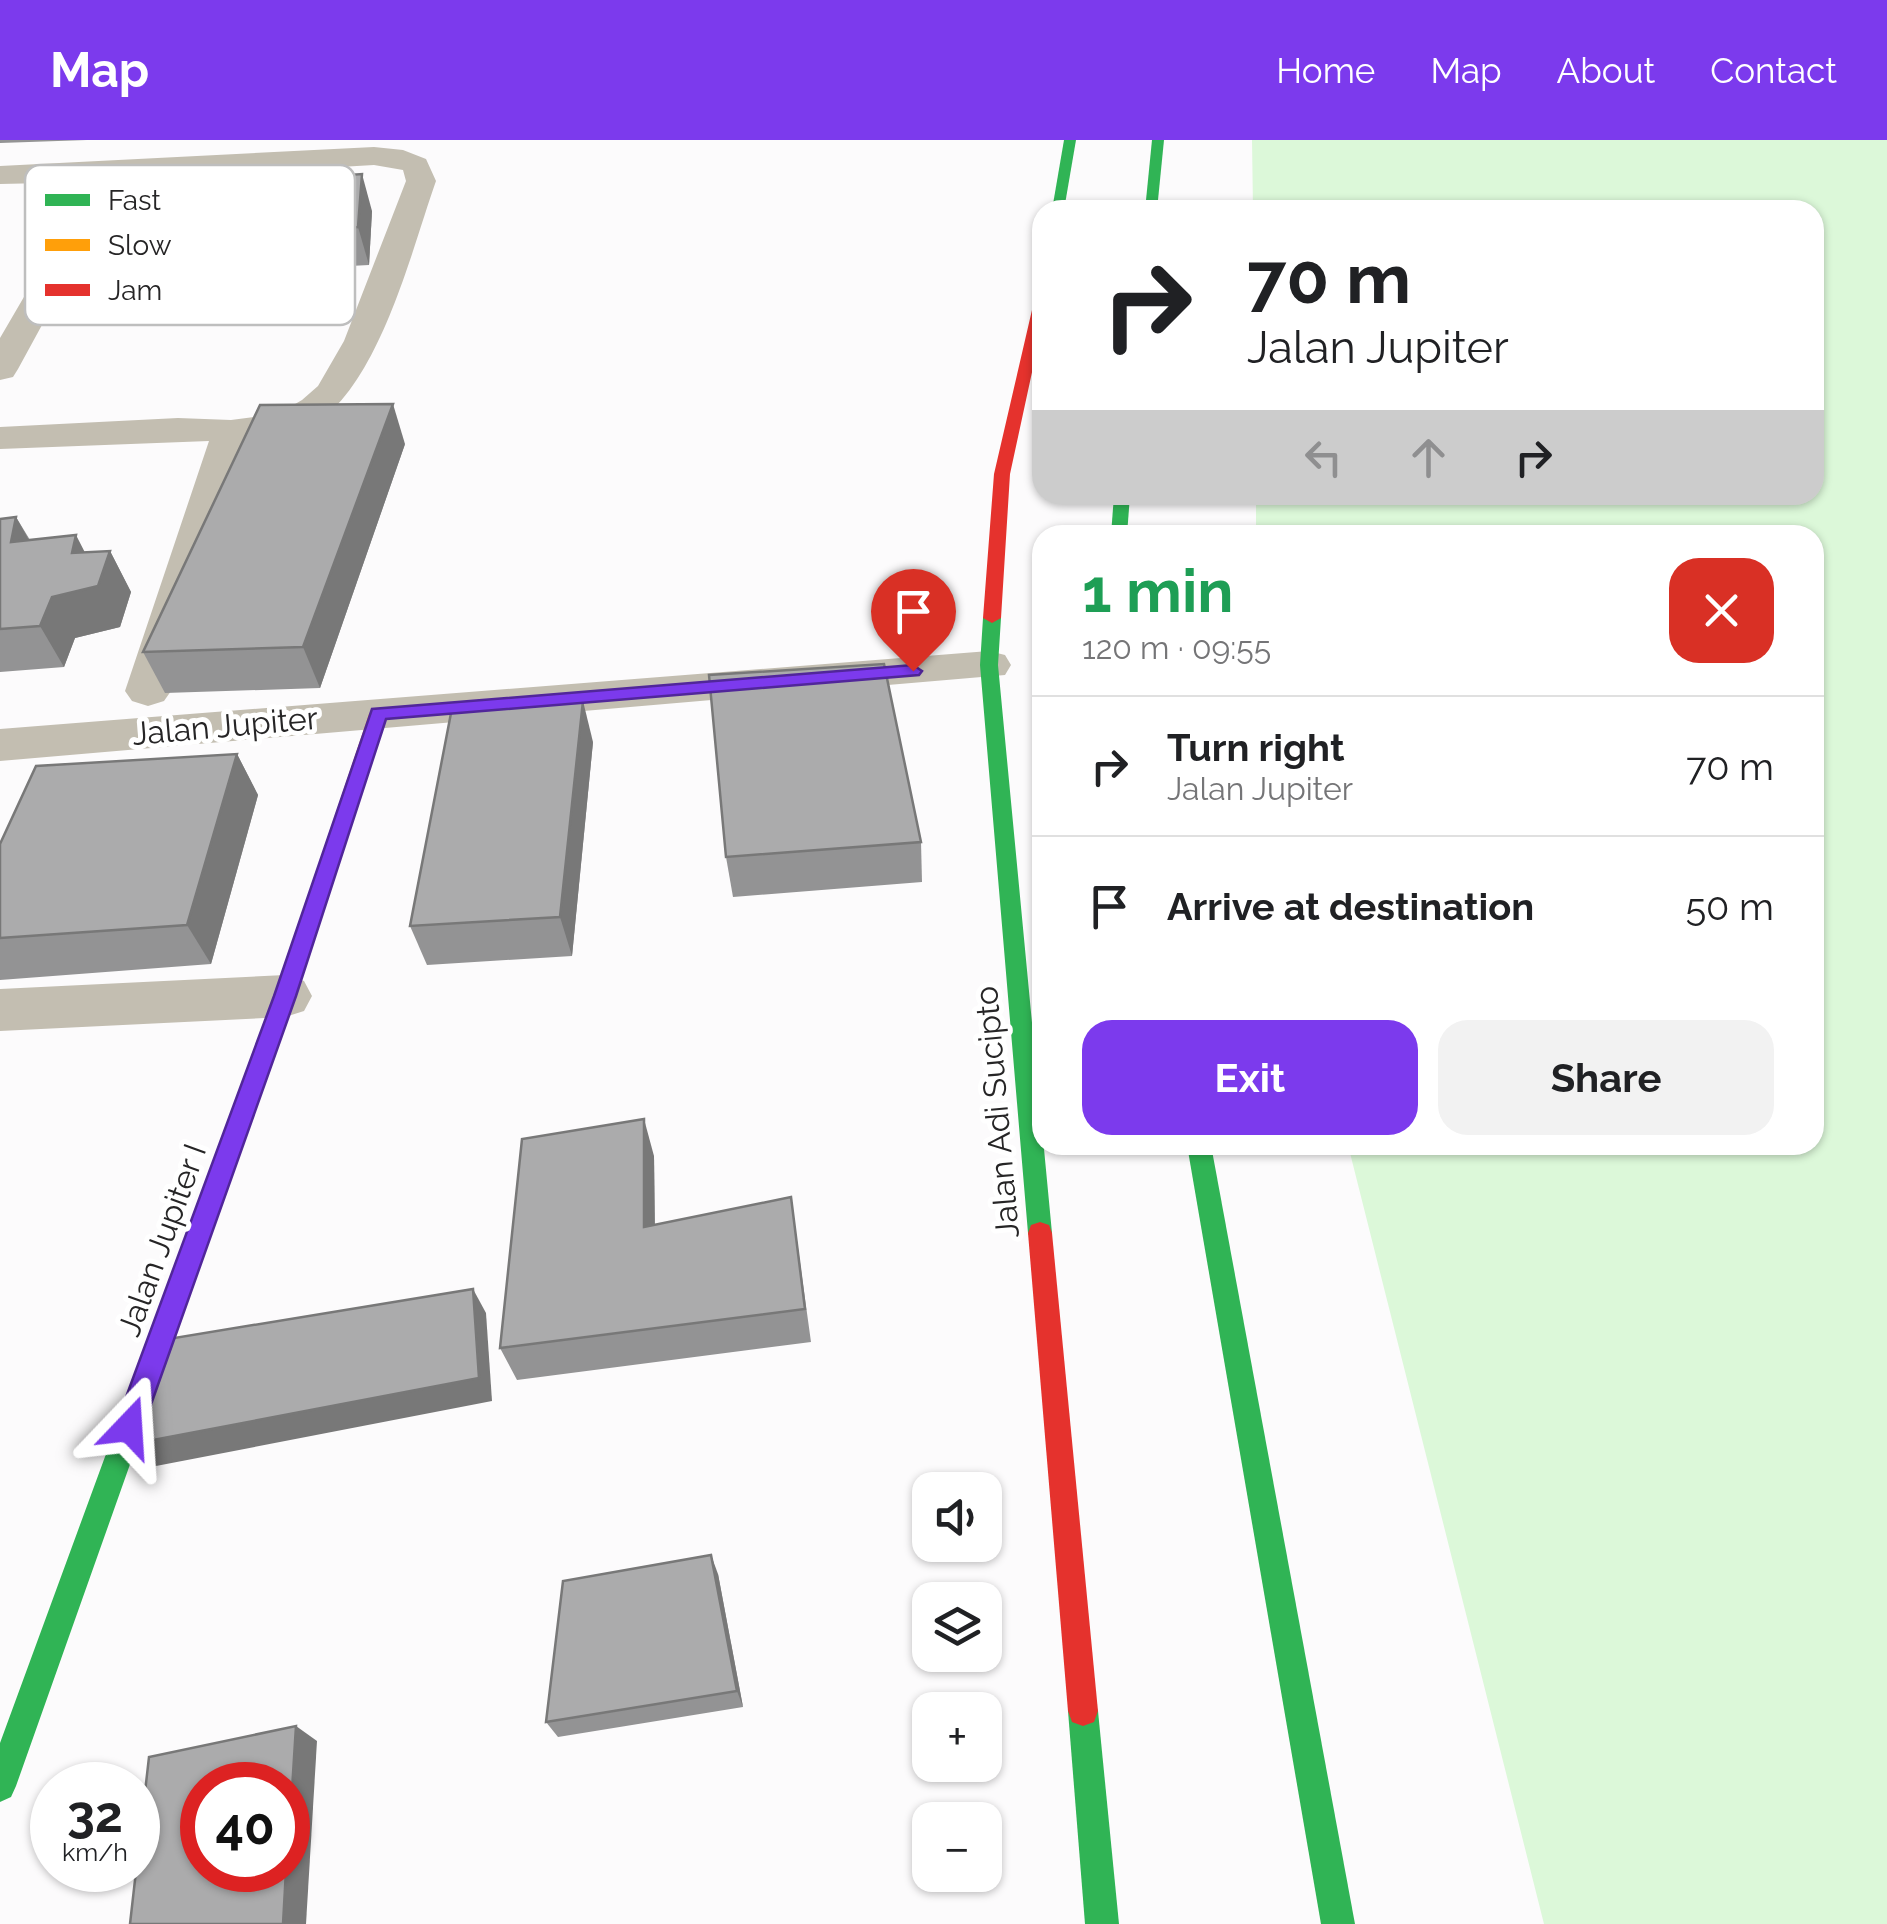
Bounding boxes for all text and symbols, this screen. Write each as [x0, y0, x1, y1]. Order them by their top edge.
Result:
text: Map [50, 42, 149, 98]
text: Home [1276, 50, 1375, 91]
text: Map [1430, 50, 1502, 91]
text: About [1557, 50, 1655, 91]
text: Contact [1710, 50, 1837, 91]
legend [25, 165, 355, 325]
text: Fast [108, 184, 161, 217]
text: Slow [108, 229, 172, 262]
text: 70 m [1247, 237, 1411, 319]
icon: right [1082, 240, 1212, 370]
text: Jam [108, 274, 162, 307]
text: Jalan Jupiter [1247, 321, 1509, 374]
icon: left [1296, 430, 1351, 485]
icon: ahead [1401, 430, 1456, 485]
icon: right [1506, 430, 1561, 485]
text: 1 min [1082, 556, 1233, 626]
button: close [1669, 558, 1774, 663]
pin [871, 569, 956, 672]
icon: arrive [886, 584, 941, 639]
text: 120 m · 09:55 [1082, 629, 1271, 666]
street label: Jalan Jupiter [131, 699, 319, 752]
text: Turn right [1167, 725, 1344, 770]
icon: right [1082, 739, 1137, 794]
text: 70 m [1686, 744, 1774, 789]
text: Jalan Jupiter [1167, 770, 1353, 807]
icon: arrive [1082, 879, 1137, 934]
text: Arrive at destination [1167, 884, 1534, 929]
text: 50 m [1685, 884, 1774, 929]
street label: Jalan Adi Sucipto [967, 985, 1026, 1240]
button: Exit [1082, 1020, 1418, 1135]
button: Share [1438, 1020, 1774, 1135]
street label: Jalan Jupiter I [110, 1139, 213, 1341]
position arrow [77, 1375, 181, 1479]
map controls [912, 1472, 1002, 1892]
button: sound [912, 1472, 1002, 1562]
button: layers [912, 1582, 1002, 1672]
button: + [912, 1692, 1002, 1782]
speed limit sign: 40 [180, 1762, 310, 1892]
text: 32 [67, 1785, 123, 1844]
button: − [912, 1802, 1002, 1892]
text: km/h [62, 1837, 128, 1867]

